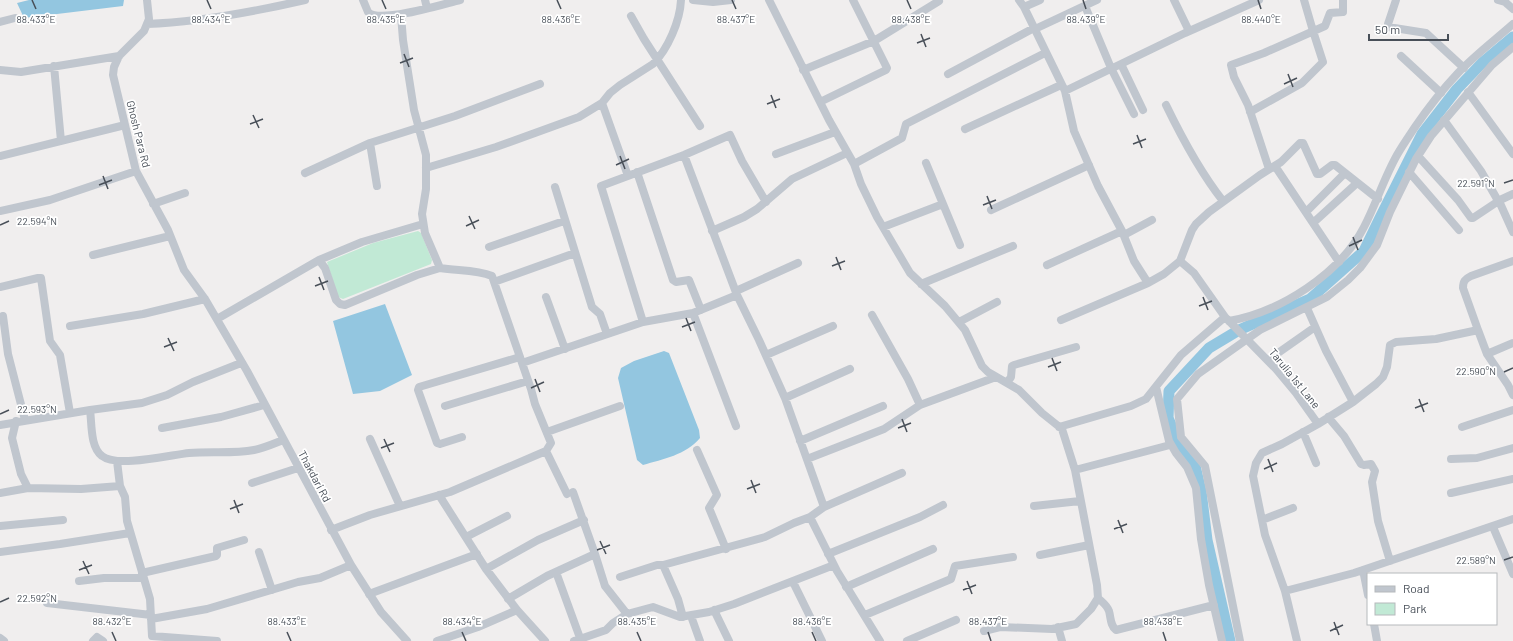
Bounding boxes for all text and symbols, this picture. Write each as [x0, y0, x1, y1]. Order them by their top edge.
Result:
text: 88.433°E [17, 13, 55, 25]
text: 88.434°E [191, 13, 231, 25]
text: 88.435°E [367, 13, 405, 25]
text: 88.436°E [542, 13, 580, 25]
text: 88.437°E [717, 13, 755, 25]
text: 88.438°E [892, 13, 930, 25]
text: 88.439°E [1067, 13, 1105, 25]
text: 88.440°E [1241, 13, 1281, 25]
scale bar [1369, 16, 1448, 42]
text: 50 m [1375, 22, 1400, 36]
street label: Ghosh Para Rd [124, 99, 154, 169]
text: 22.591°N [1457, 177, 1495, 189]
text: 22.594°N [17, 215, 57, 227]
street label: Tarulia 1st Lane [1267, 345, 1323, 411]
text: 22.590°N [1456, 365, 1496, 377]
text: 22.593°N [17, 403, 57, 415]
street label: Thakdari Rd [296, 448, 334, 504]
text: 22.589°N [1456, 554, 1496, 566]
legend [1367, 573, 1497, 625]
text: Road [1403, 581, 1430, 595]
text: 22.592°N [17, 592, 57, 604]
text: Park [1403, 601, 1427, 615]
text: 88.432°E [92, 615, 132, 627]
text: 88.433°E [268, 615, 306, 627]
text: 88.434°E [442, 615, 482, 627]
text: 88.435°E [618, 615, 656, 627]
text: 88.436°E [793, 615, 831, 627]
text: 88.437°E [969, 615, 1007, 627]
text: 88.438°E [1144, 615, 1182, 627]

